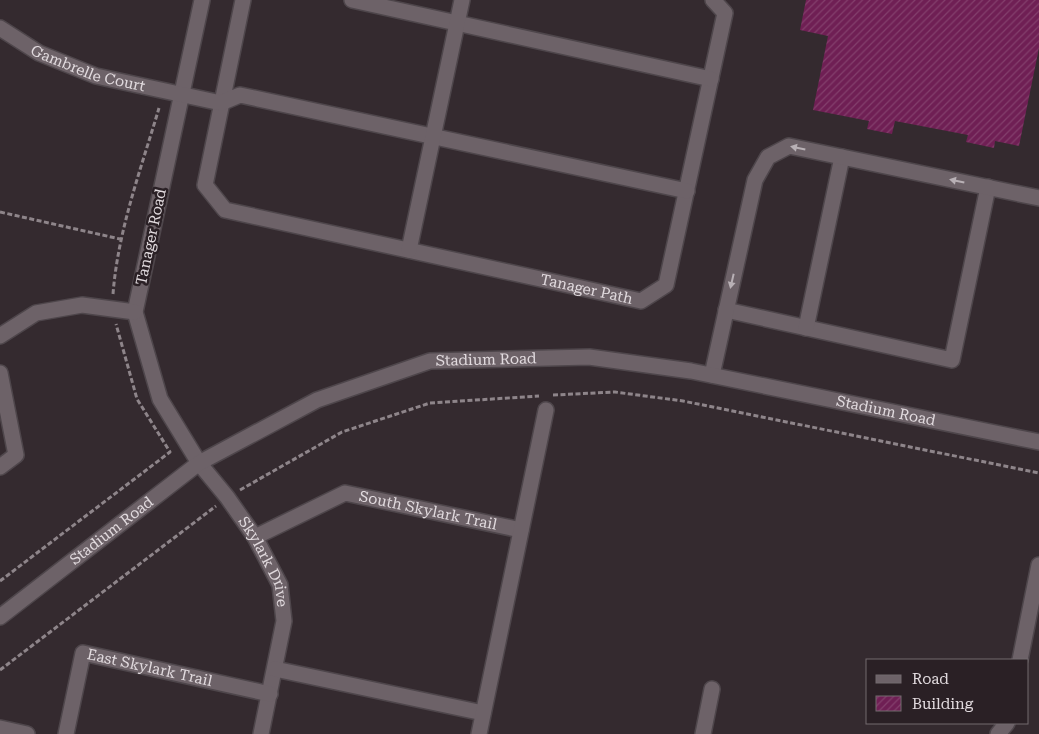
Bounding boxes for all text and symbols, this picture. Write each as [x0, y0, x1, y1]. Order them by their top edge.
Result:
street label: Gambrelle Court [27, 41, 147, 95]
one-way arrow [790, 143, 806, 151]
one-way arrow [949, 177, 965, 185]
street label: Tanager Road [132, 187, 170, 287]
street label: Tanager Path [539, 270, 635, 308]
one-way arrow [728, 273, 736, 288]
street label: Stadium Road [435, 349, 537, 370]
street label: Stadium Road [835, 392, 938, 430]
street label: South Skylark Trail [357, 487, 499, 534]
street label: Stadium Road [66, 492, 157, 569]
street label: Skylark Drive [234, 513, 291, 608]
street label: East Skylark Trail [85, 645, 214, 690]
legend [866, 659, 1029, 724]
text: Road [912, 670, 949, 688]
text: Building [912, 695, 974, 713]

